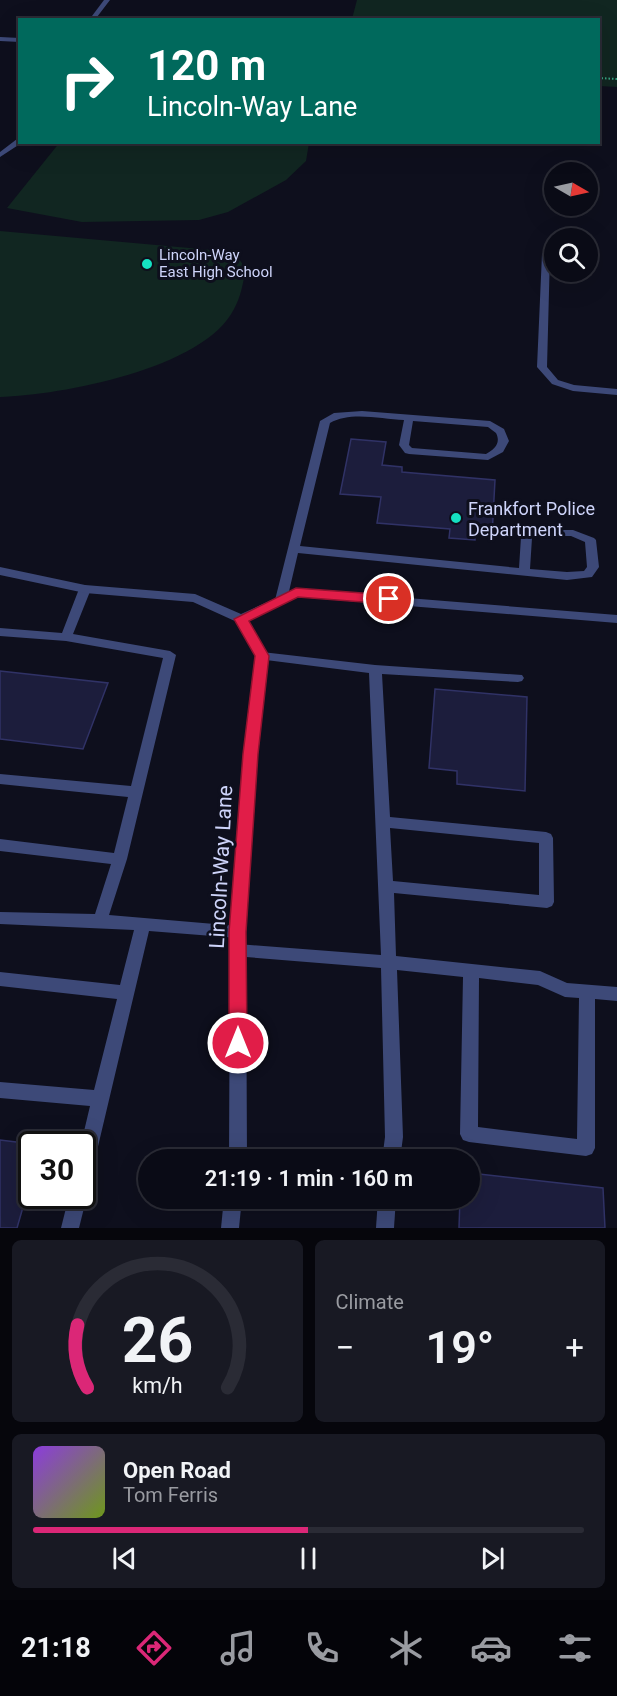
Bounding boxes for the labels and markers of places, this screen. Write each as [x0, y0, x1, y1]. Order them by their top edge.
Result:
place label: Lincoln-Way East High School [159, 246, 273, 281]
marker: Lincoln-Way East High School [140, 257, 154, 271]
place label: Frankfort Police Department [468, 498, 595, 540]
marker: Frankfort Police Department [449, 511, 463, 525]
pin [363, 573, 414, 624]

